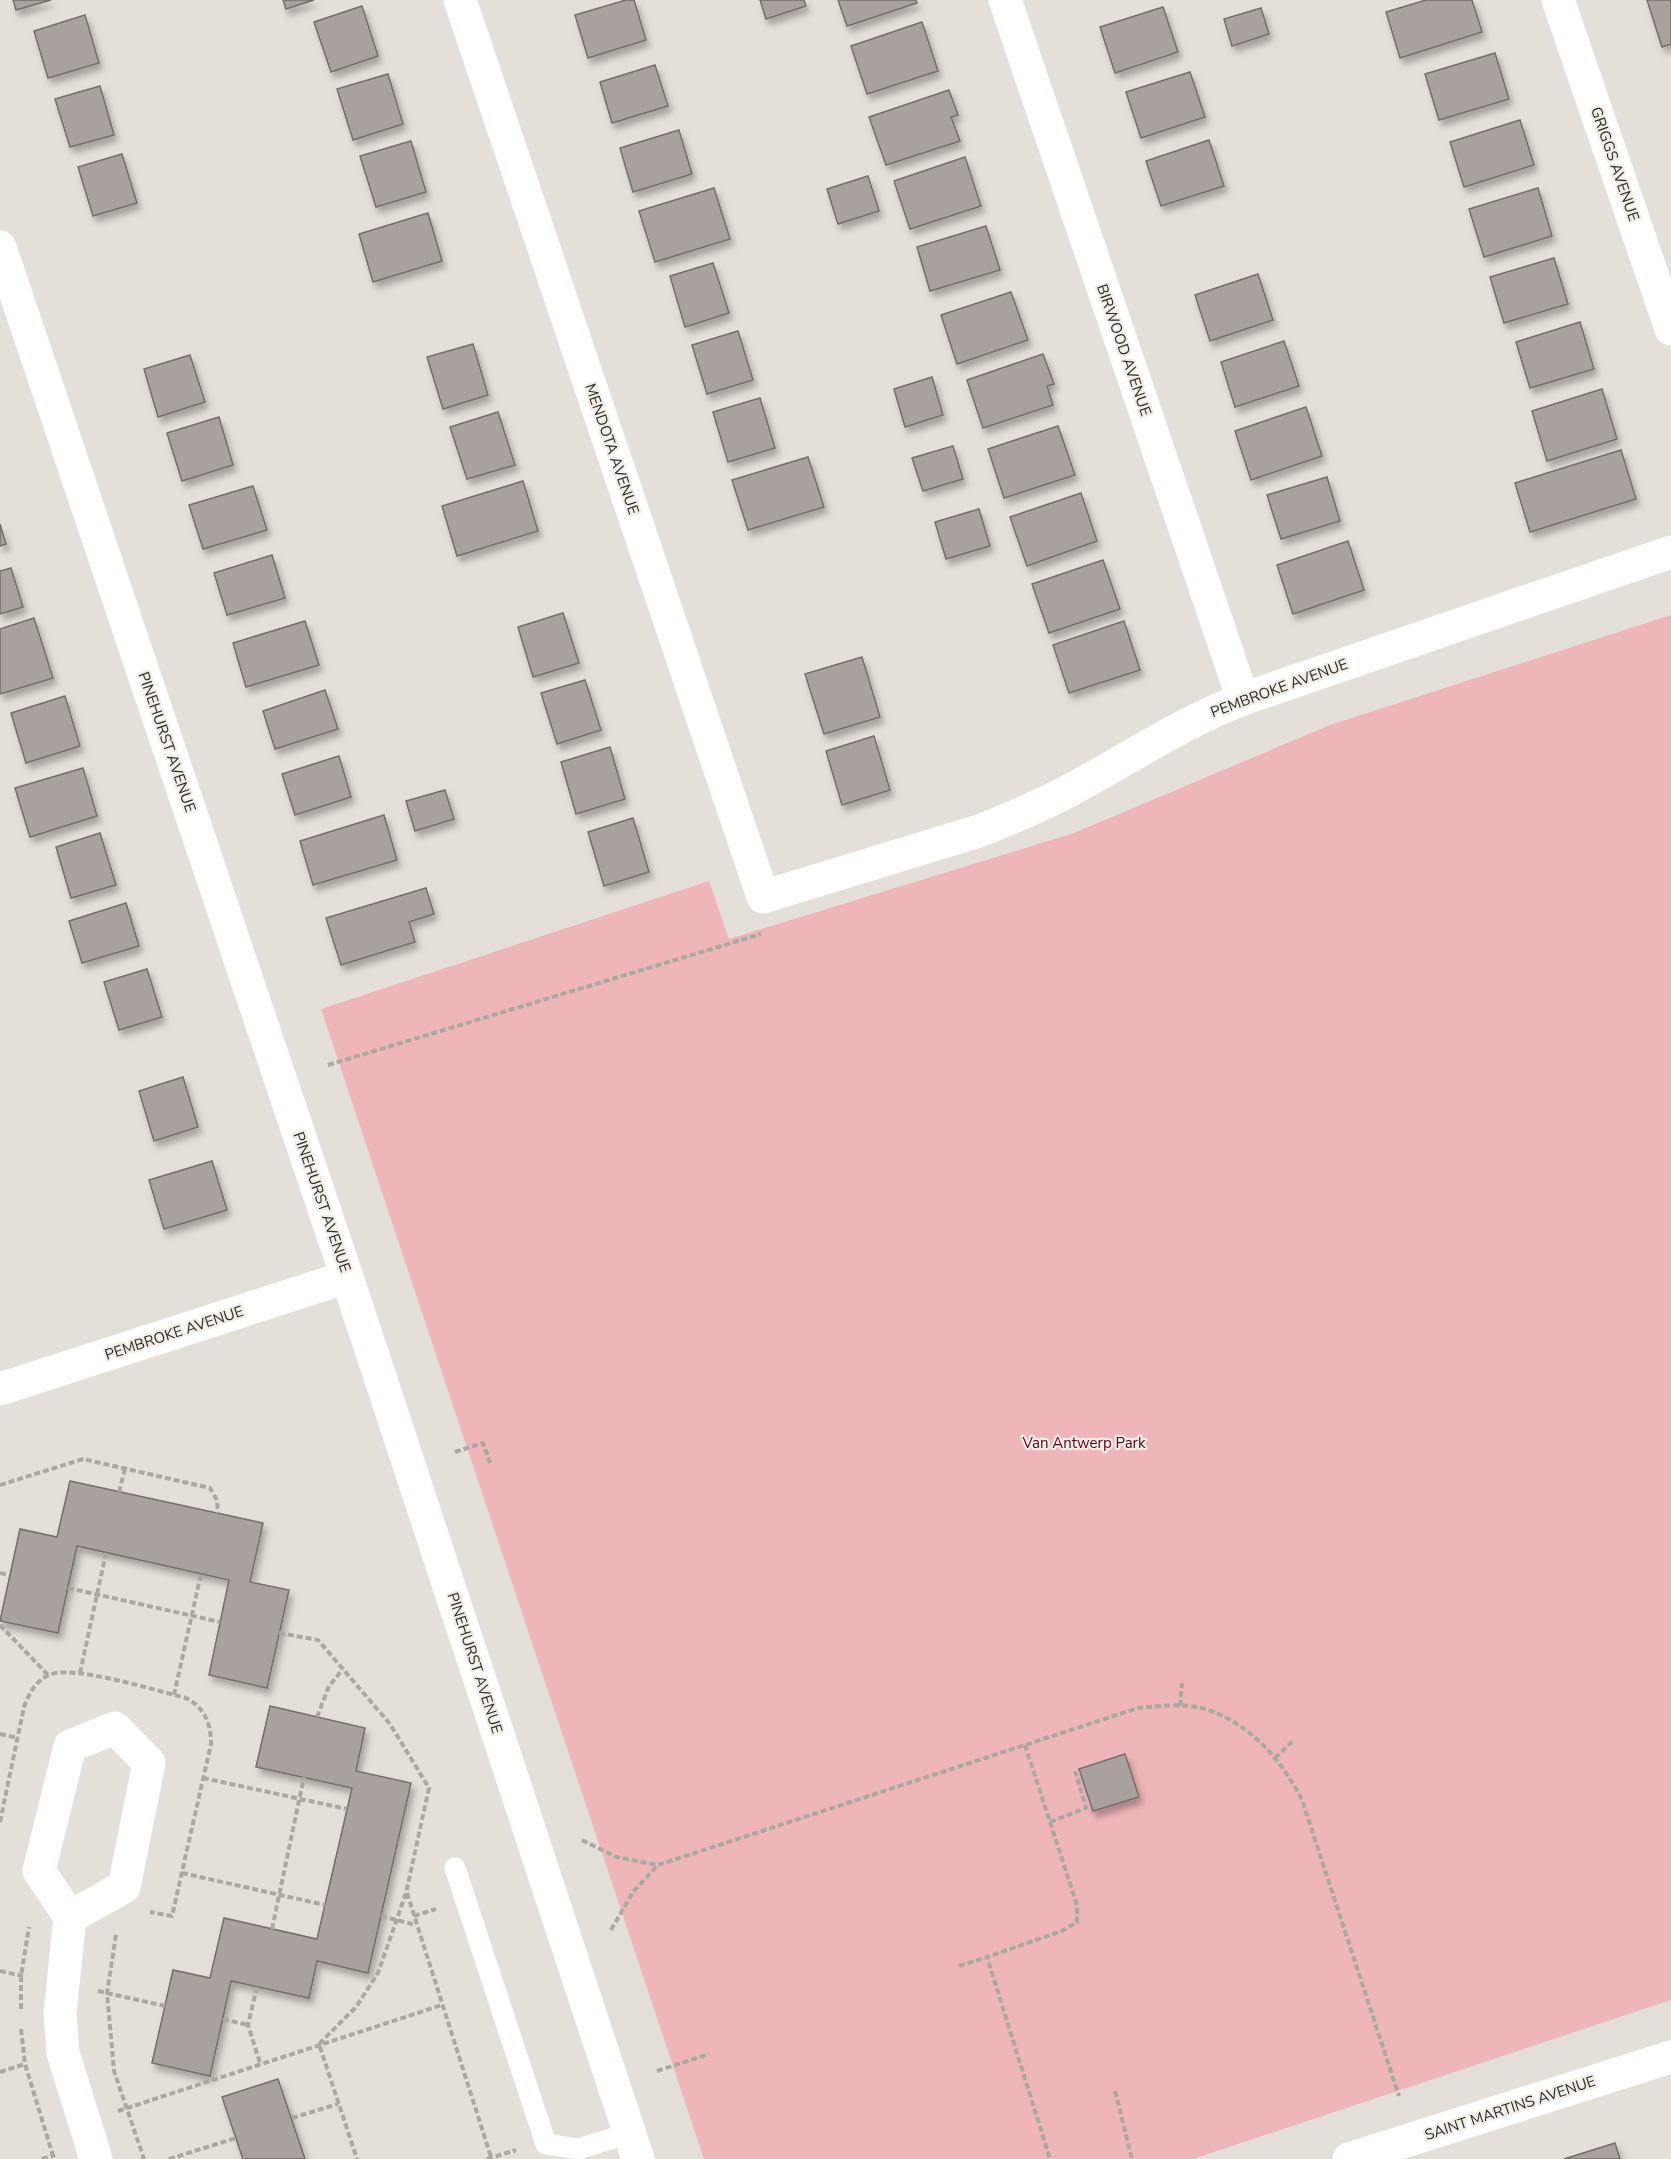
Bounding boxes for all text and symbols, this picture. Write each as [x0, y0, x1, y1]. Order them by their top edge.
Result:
street label: GRIGGS AVENUE [1586, 104, 1644, 224]
street label: BIRWOOD AVENUE [1092, 281, 1156, 419]
street label: MENDOTA AVENUE [580, 381, 644, 517]
street label: PEMBROKE AVENUE [1208, 654, 1350, 722]
street label: PINEHURST AVENUE [134, 669, 200, 815]
street label: PINEHURST AVENUE [289, 1129, 355, 1275]
street label: PEMBROKE AVENUE [102, 1301, 246, 1365]
park label: Van Antwerp Park [1021, 1433, 1146, 1453]
street label: PINEHURST AVENUE [443, 1590, 507, 1736]
street label: SAINT MARTINS AVENUE [1422, 2071, 1598, 2145]

